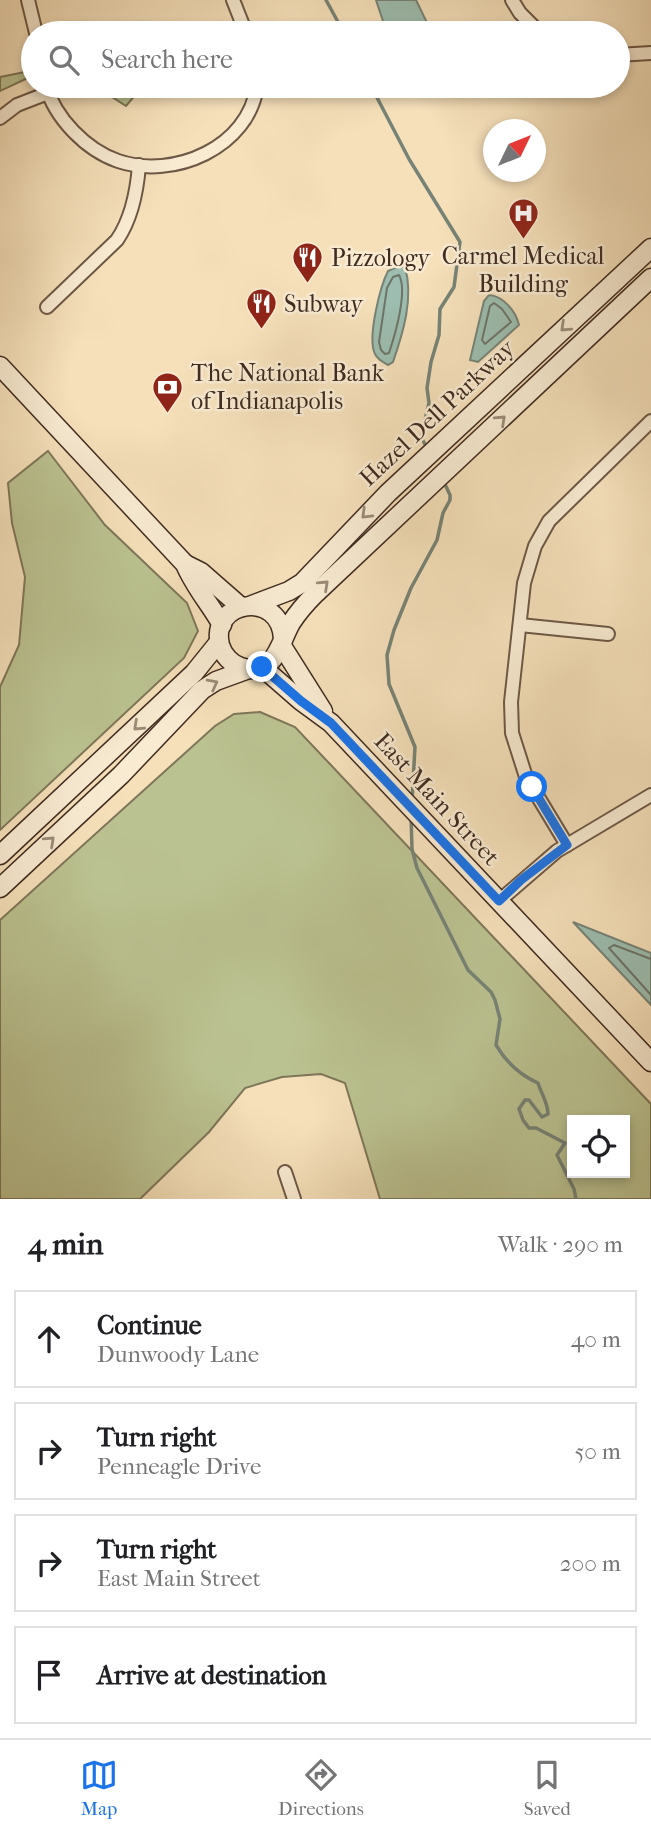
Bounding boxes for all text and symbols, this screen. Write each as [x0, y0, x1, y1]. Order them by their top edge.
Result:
search box [21, 21, 630, 98]
icon: search [45, 41, 83, 79]
text: Search here [101, 44, 233, 75]
north arrow [483, 119, 546, 182]
hospital icon: Carmel Medical Building [506, 197, 540, 241]
restaurant icon: Pizzology [291, 241, 325, 285]
place label: Carmel Medical Building [442, 242, 605, 298]
place label: Pizzology [331, 244, 431, 272]
restaurant icon: Subway [244, 287, 278, 331]
place label: Subway [284, 290, 364, 318]
one-way arrow [560, 319, 573, 331]
street label: Hazel Dell Parkway [354, 333, 521, 492]
place label: The National Bank of Indianapolis [191, 359, 385, 415]
bank icon: The National Bank of Indianapolis [151, 370, 185, 414]
one-way arrow [493, 415, 506, 428]
one-way arrow [361, 505, 374, 518]
one-way arrow [316, 581, 329, 594]
route end [246, 651, 277, 682]
one-way arrow [206, 679, 218, 692]
one-way arrow [133, 718, 146, 730]
street label: East Main Street [368, 727, 506, 871]
route start [516, 771, 547, 802]
one-way arrow [42, 837, 55, 850]
map controls [567, 1115, 630, 1178]
button: locate [567, 1115, 630, 1178]
text: 4 min [28, 1227, 103, 1262]
text: Walk · 290 m [498, 1231, 623, 1258]
text: Continue [97, 1310, 202, 1341]
icon: ahead [30, 1320, 68, 1358]
text: 40 m [571, 1326, 621, 1353]
text: Dunwoody Lane [97, 1341, 259, 1368]
text: Turn right [97, 1422, 217, 1453]
icon: right [30, 1432, 68, 1470]
text: 50 m [574, 1438, 621, 1465]
text: Penneagle Drive [97, 1453, 261, 1480]
text: Turn right [97, 1534, 217, 1565]
icon: right [30, 1544, 68, 1582]
text: 200 m [560, 1550, 621, 1577]
text: East Main Street [97, 1565, 261, 1592]
icon: arrive [30, 1656, 68, 1694]
text: Arrive at destination [97, 1660, 327, 1691]
tab: Map [80, 1756, 118, 1820]
tab: Directions [278, 1756, 364, 1820]
tab: Saved [524, 1756, 571, 1820]

